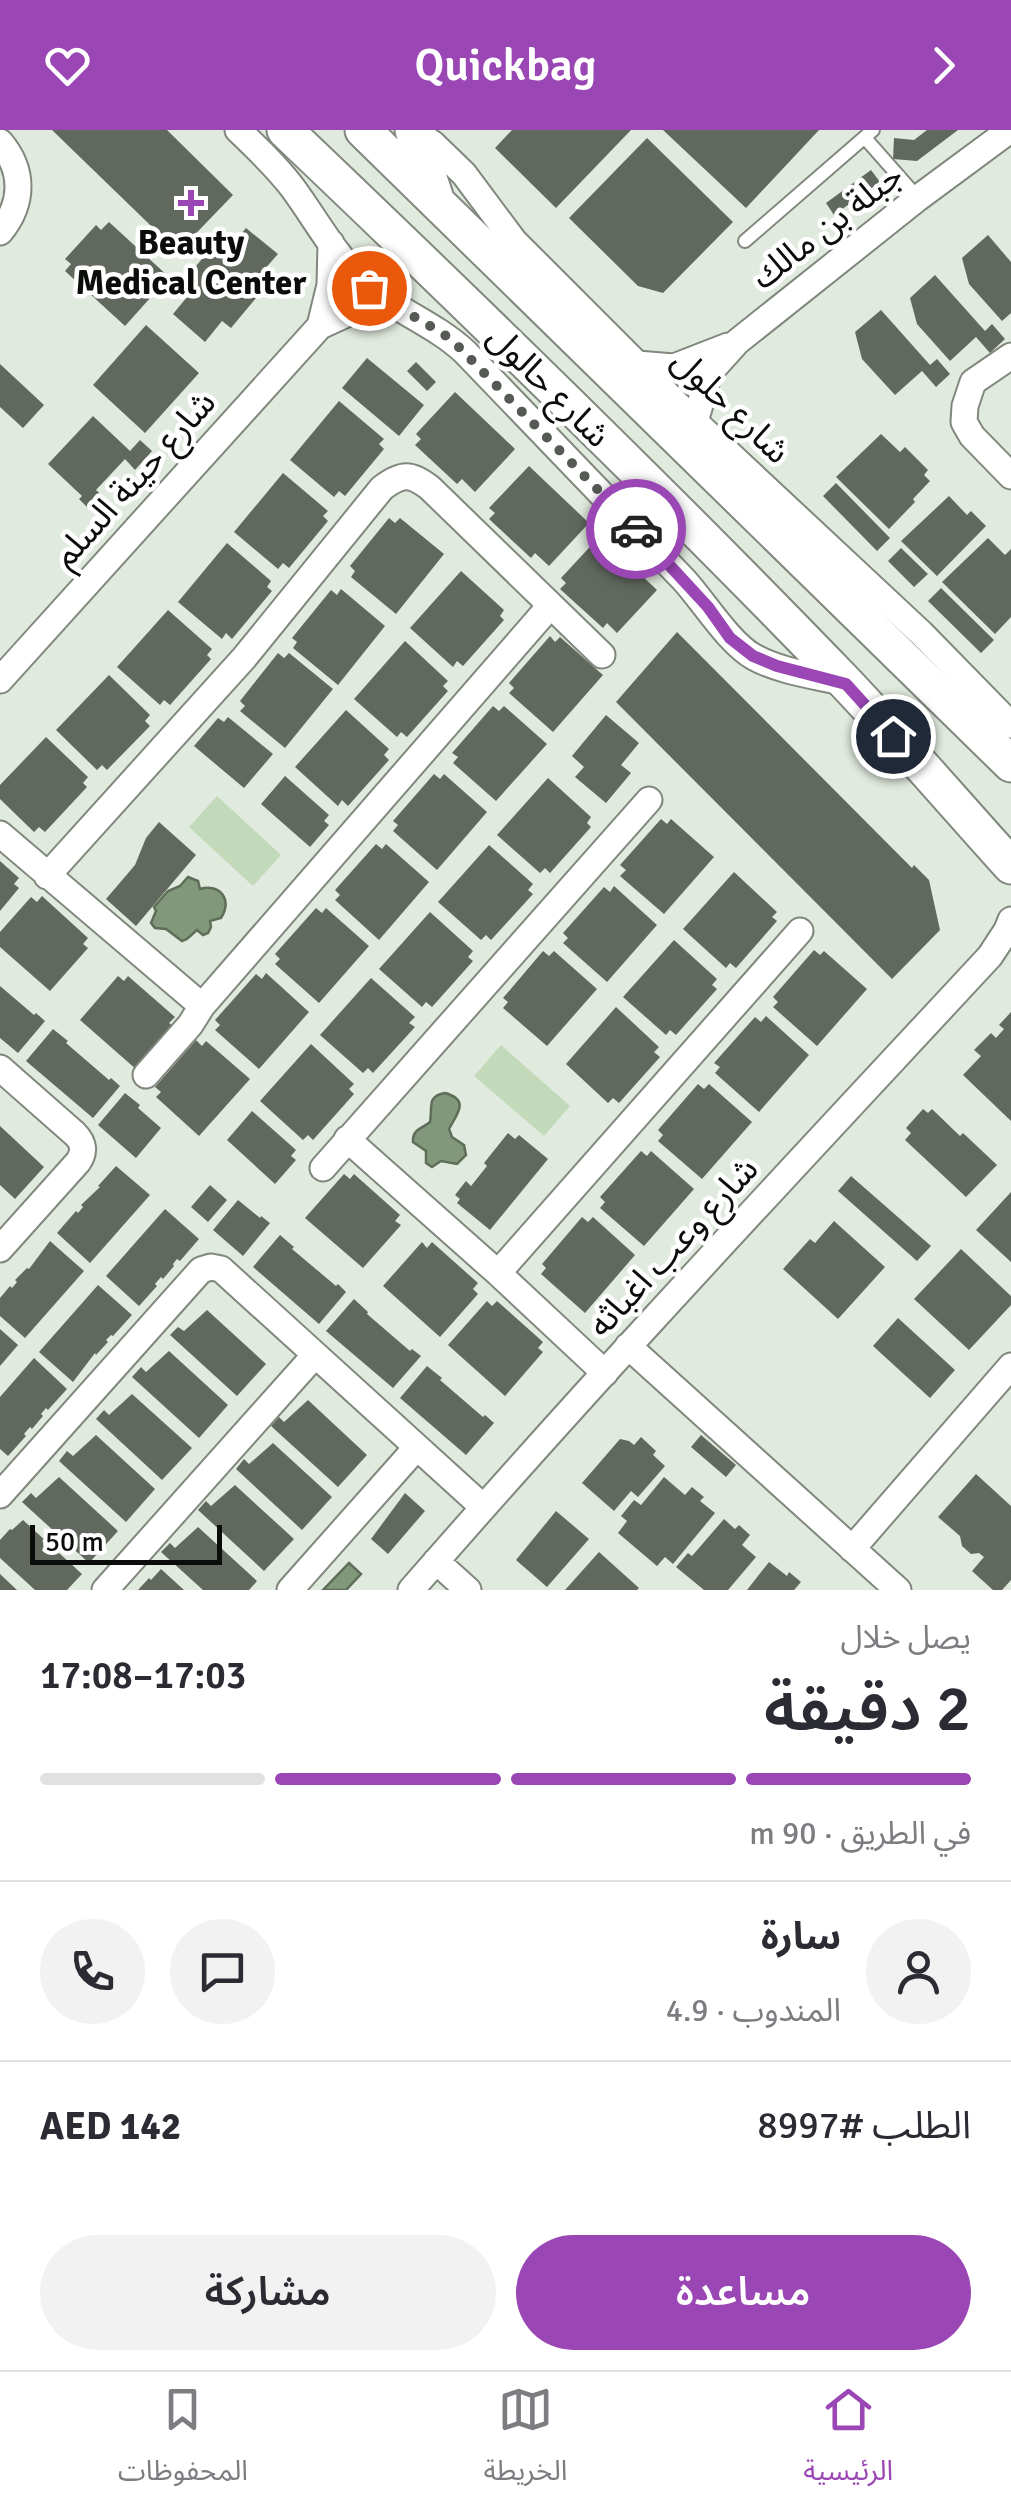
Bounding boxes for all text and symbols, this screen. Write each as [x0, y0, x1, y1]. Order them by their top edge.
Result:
icon: heart [40, 38, 95, 93]
text: Quickbag [414, 38, 597, 93]
icon: forward [916, 38, 971, 93]
street label: جبلة بن مالك [743, 154, 911, 298]
marker: Beauty Medical Center [178, 190, 204, 216]
place label: Beauty Medical Center [76, 221, 306, 304]
pin [327, 246, 412, 331]
icon: bag [342, 261, 397, 316]
street label: شارع حالول [476, 315, 620, 459]
street label: شارع حلول [660, 339, 799, 476]
street label: شارع حينة السلم [43, 382, 229, 580]
courier [586, 479, 686, 579]
icon: car [609, 502, 664, 557]
pin [851, 694, 936, 779]
icon: home [866, 709, 921, 764]
street label: شارع وعب اغباثه [579, 1148, 770, 1349]
scale bar [30, 1520, 222, 1564]
text: 50 m [45, 1525, 104, 1559]
text: يصل خلال [840, 1618, 971, 1657]
text: 17:03–17:08 [40, 1652, 246, 1699]
text: 2 دقيقة [764, 1669, 971, 1749]
text: في الطريق · 90 m [749, 1814, 971, 1853]
text: سارة [761, 1913, 841, 1960]
button: phone [40, 1919, 145, 2024]
button: chat [170, 1919, 275, 2024]
button: person [866, 1919, 971, 2024]
text: المندوب · 4.9 [666, 1991, 841, 2030]
text: الطلب #8997 [757, 2102, 971, 2149]
text: AED 142 [40, 2103, 181, 2150]
button: مشاركة [40, 2235, 496, 2350]
button: مساعدة [516, 2235, 971, 2350]
tab: المحفوظات [118, 2382, 248, 2501]
tab: الخريطة [484, 2382, 567, 2501]
tab: الرئيسية [803, 2382, 893, 2501]

